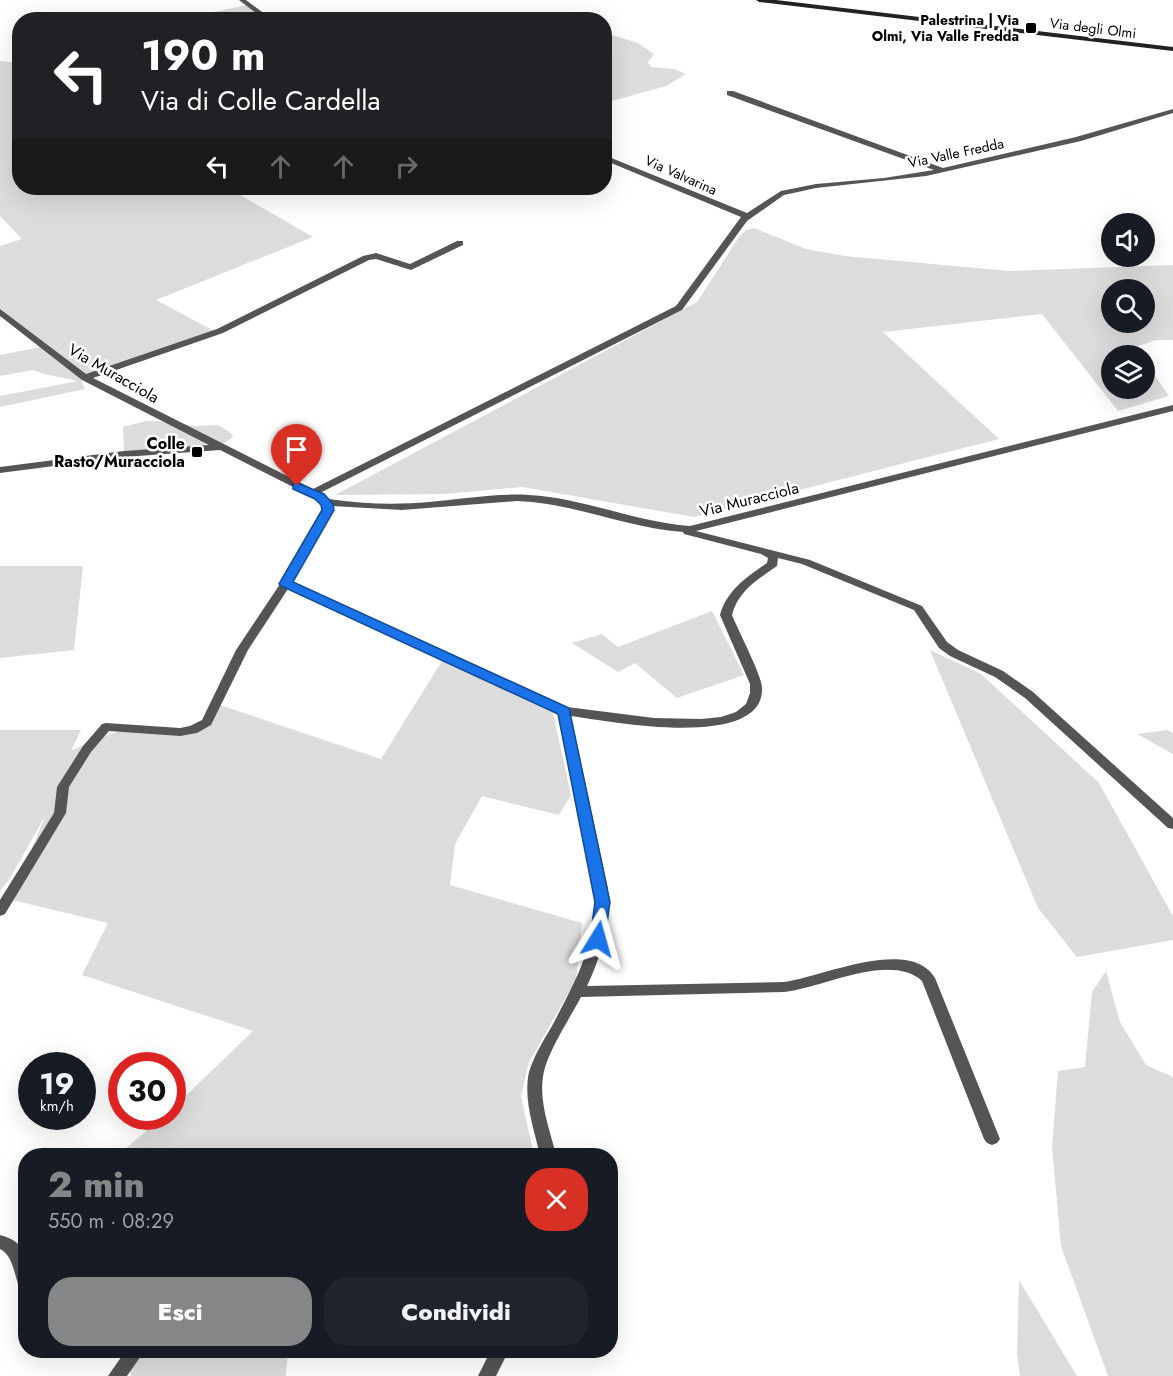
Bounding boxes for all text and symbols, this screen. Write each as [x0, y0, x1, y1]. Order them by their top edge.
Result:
place label: Palestrina | Via Olmi, Via Valle Fredda [872, 10, 1019, 46]
street label: Via degli Olmi [1049, 13, 1137, 43]
marker: Palestrina | Via Olmi, Via Valle Fredda [1024, 21, 1038, 35]
text: 190 m [141, 25, 265, 86]
icon: left [42, 36, 120, 114]
text: Via di Colle Cardella [141, 81, 381, 120]
street label: Via Valle Fredda [906, 133, 1006, 173]
icon: left [201, 150, 234, 183]
icon: ahead [264, 150, 297, 183]
icon: ahead [327, 150, 360, 183]
icon: right [390, 150, 423, 183]
street label: Via Valvarina [642, 150, 720, 200]
map controls [1101, 213, 1155, 399]
button: sound [1101, 213, 1155, 267]
button: search [1101, 279, 1155, 333]
street label: Via Muracciola [64, 338, 163, 409]
button: layers [1101, 345, 1155, 399]
pin [271, 424, 322, 486]
place label: Colle Rasto/Muracciola [54, 432, 185, 473]
icon: arrive [280, 433, 313, 466]
marker: Colle Rasto/Muracciola [190, 445, 204, 459]
street label: Via Muracciola [697, 476, 801, 523]
position arrow [566, 907, 630, 971]
speed limit sign: 30 [108, 1052, 186, 1130]
text: 19 [39, 1062, 75, 1105]
text: km/h [40, 1095, 74, 1117]
text: 2 min [48, 1158, 145, 1210]
button: close [525, 1168, 588, 1231]
text: 550 m · 08:29 [48, 1207, 174, 1236]
button: Esci [48, 1277, 312, 1346]
button: Condividi [324, 1277, 588, 1346]

